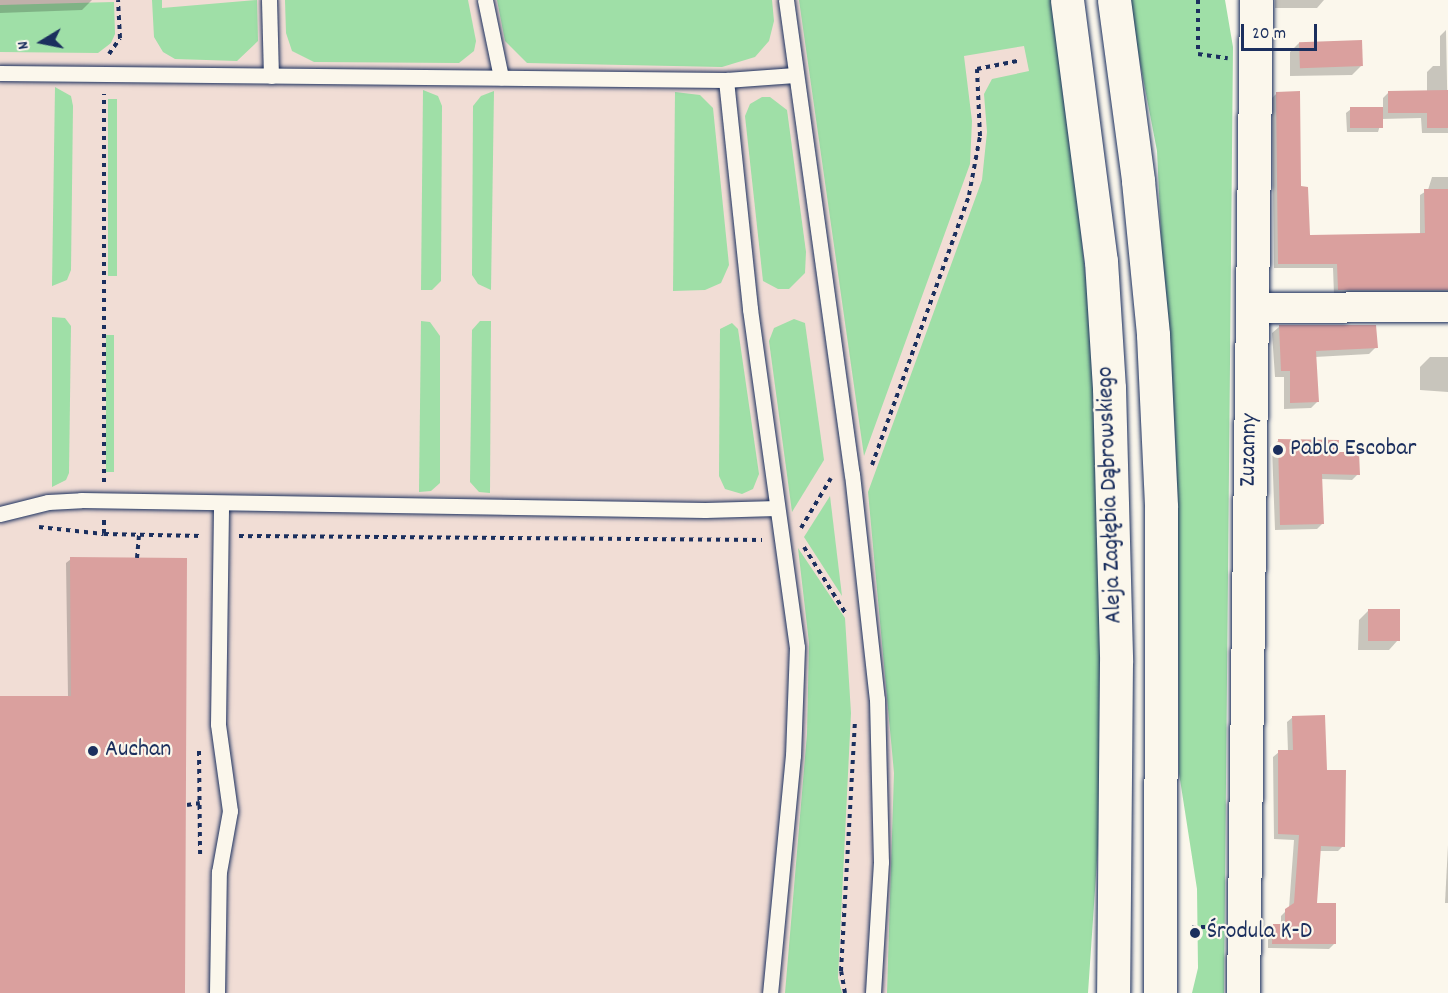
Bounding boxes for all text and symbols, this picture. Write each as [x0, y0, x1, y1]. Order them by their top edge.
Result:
north arrow [12, 12, 72, 72]
scale bar [1244, 12, 1320, 50]
text: 20 m [1252, 22, 1286, 47]
text: N [12, 39, 36, 51]
street label: Aleja Zagłębia Dąbrowskiego [1092, 366, 1130, 624]
street label: Zuzanny [1235, 413, 1265, 487]
place label: Pablo Escobar [1290, 436, 1416, 464]
marker: Pablo Escobar [1271, 443, 1285, 457]
place label: Auchan [105, 737, 171, 765]
marker: Auchan [86, 744, 100, 758]
place label: Środula K-D [1207, 919, 1312, 947]
marker: Środula K-D [1188, 926, 1202, 940]

